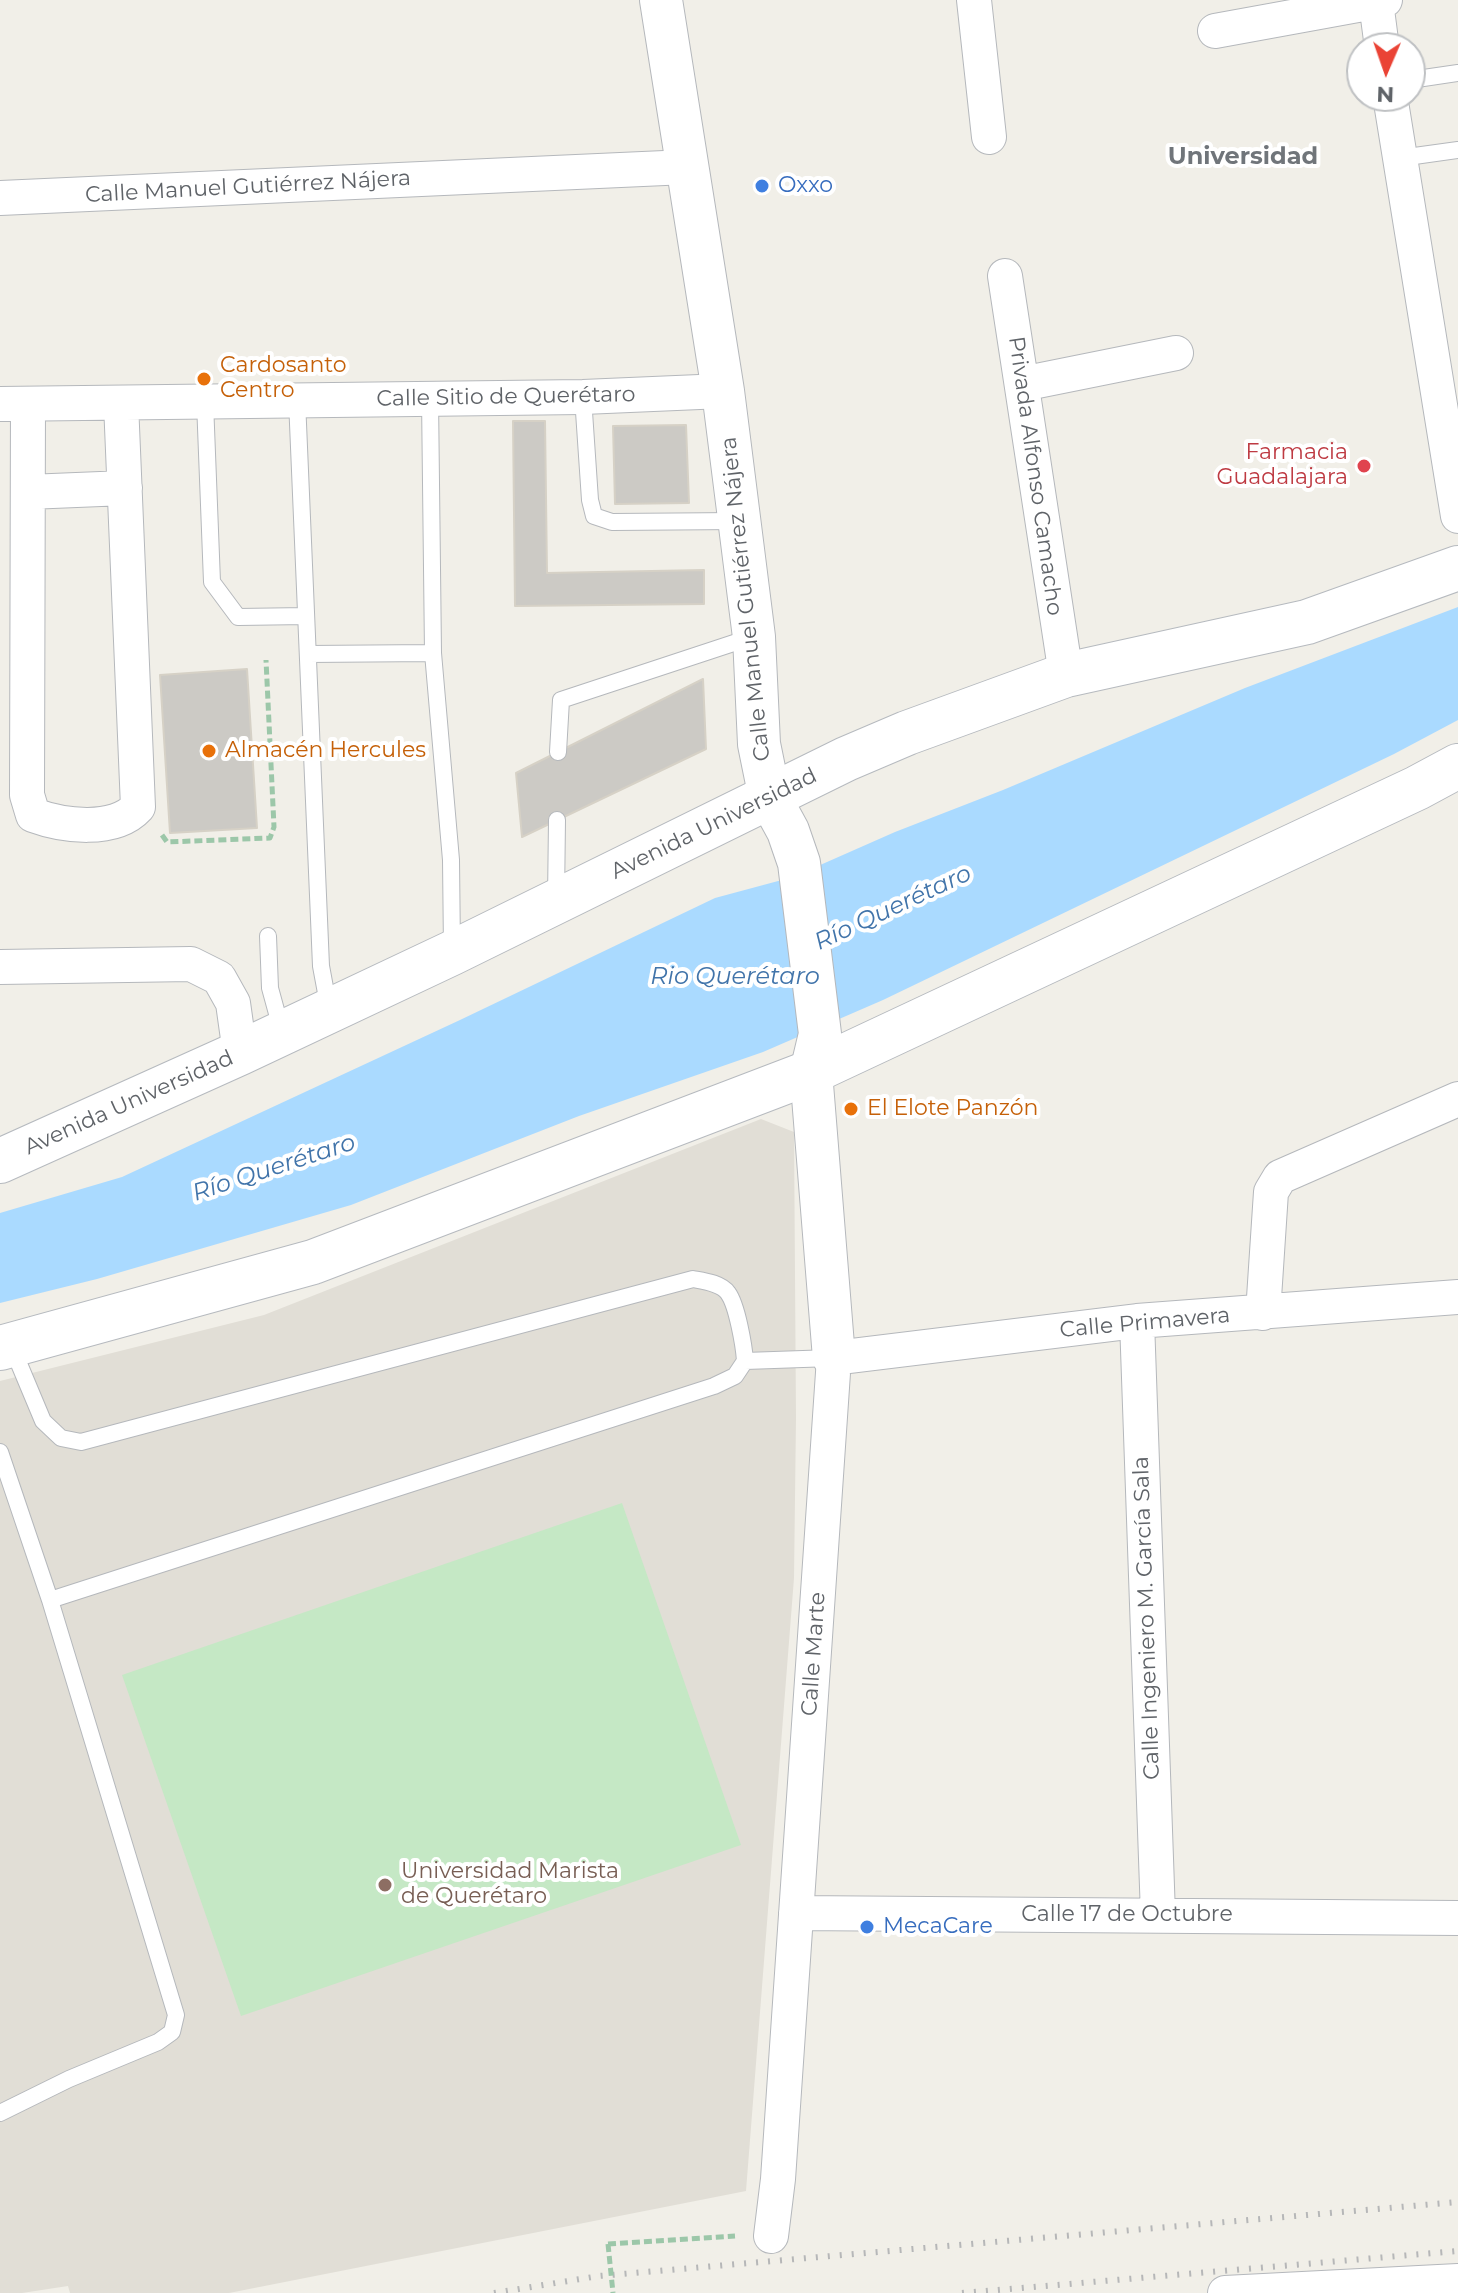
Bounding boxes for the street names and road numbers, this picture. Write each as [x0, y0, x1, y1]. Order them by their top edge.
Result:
street label: Calle Manuel Gutiérrez Nájera [84, 165, 412, 209]
street label: Privada Alfonso Camacho [1002, 335, 1068, 617]
street label: Calle Sitio de Querétaro [376, 382, 636, 412]
street label: Calle Manuel Gutiérrez Nájera [716, 435, 776, 763]
street label: Avenida Universidad [607, 763, 821, 885]
street label: Avenida Universidad [20, 1045, 238, 1161]
street label: Calle Primavera [1059, 1302, 1231, 1344]
street label: Calle Ingeniero M. García Sala [1128, 1456, 1166, 1780]
street label: Calle Marte [796, 1591, 832, 1717]
street label: Calle 17 de Octubre [1021, 1902, 1233, 1928]

